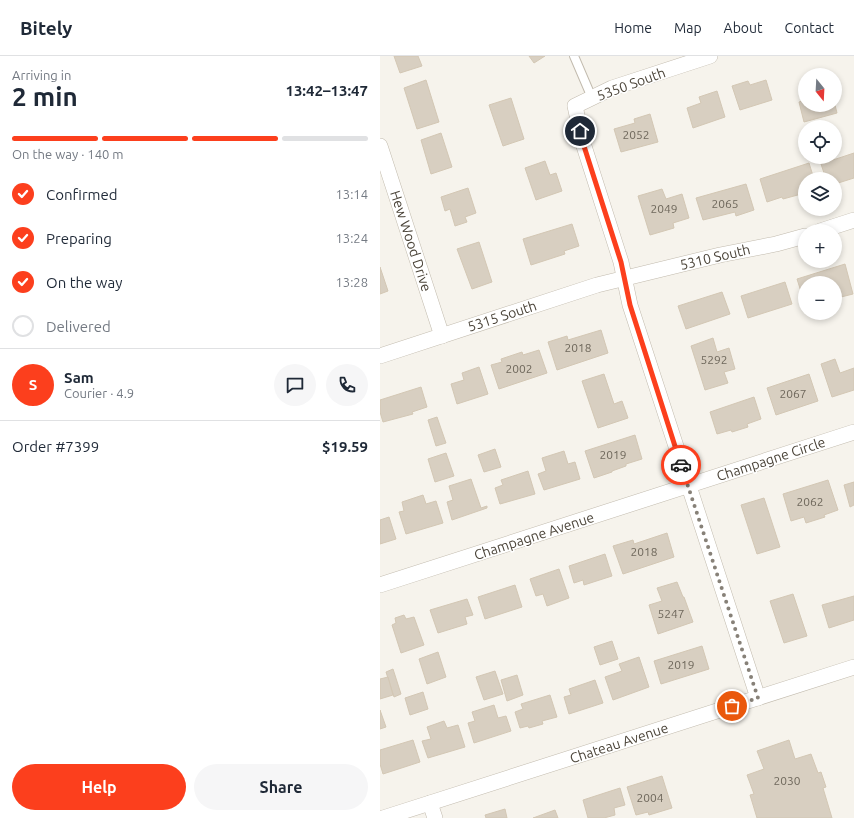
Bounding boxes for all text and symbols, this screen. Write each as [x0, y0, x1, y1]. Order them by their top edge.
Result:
text: Bitely [20, 17, 72, 39]
text: Home [614, 20, 652, 36]
text: Map [674, 20, 702, 36]
text: About [724, 20, 763, 36]
text: Contact [785, 20, 834, 36]
street label: 5350 South [595, 64, 667, 104]
text: Arriving in [12, 68, 71, 82]
north arrow [798, 68, 842, 112]
map controls [798, 68, 842, 320]
text: 2 min [12, 82, 78, 111]
text: 13:42–13:47 [285, 82, 368, 99]
pin [563, 114, 597, 148]
icon: home [569, 120, 591, 142]
button: locate [798, 120, 842, 164]
house number: 2052 [622, 128, 650, 141]
text: On the way · 140 m [12, 147, 124, 161]
button: layers [798, 172, 842, 216]
icon: check [12, 183, 34, 205]
text: Confirmed [46, 186, 118, 203]
text: 13:14 [335, 187, 368, 201]
street label: Hew Wood Drive [387, 189, 435, 293]
house number: 2065 [711, 197, 739, 210]
house number: 2049 [650, 202, 678, 215]
button: + [798, 224, 842, 268]
icon: check [12, 227, 34, 249]
text: Preparing [46, 230, 112, 247]
text: 13:24 [335, 231, 368, 245]
street label: 5310 South [678, 241, 752, 273]
icon: check [12, 271, 34, 293]
text: On the way [46, 274, 122, 291]
text: 13:28 [335, 275, 368, 289]
button: − [798, 276, 842, 320]
street label: 5315 South [465, 297, 539, 335]
text: Delivered [46, 318, 111, 335]
house number: 2018 [564, 341, 592, 354]
house number: 5292 [700, 353, 728, 366]
house number: 2002 [505, 362, 533, 375]
button: chat [274, 364, 316, 406]
button: phone [326, 364, 368, 406]
text: Sam [64, 369, 94, 386]
text: S [29, 376, 37, 393]
text: Courier · 4.9 [64, 386, 134, 400]
house number: 2067 [779, 387, 807, 400]
street label: Champagne Circle [715, 434, 827, 484]
text: Order #7399 [12, 438, 99, 455]
text: $19.59 [322, 438, 368, 455]
courier [661, 445, 701, 485]
house number: 2019 [599, 448, 627, 461]
icon: car [670, 454, 692, 476]
house number: 2062 [796, 495, 824, 508]
street label: Champagne Avenue [472, 509, 596, 563]
house number: 2018 [630, 545, 658, 558]
house number: 5247 [657, 607, 685, 620]
house number: 2019 [667, 658, 695, 671]
pin [715, 689, 749, 723]
icon: bag [721, 695, 743, 717]
street label: Chateau Avenue [568, 720, 670, 766]
button: Help [12, 764, 186, 810]
button: Share [194, 764, 368, 810]
house number: 2030 [773, 774, 801, 787]
house number: 2004 [636, 791, 664, 804]

